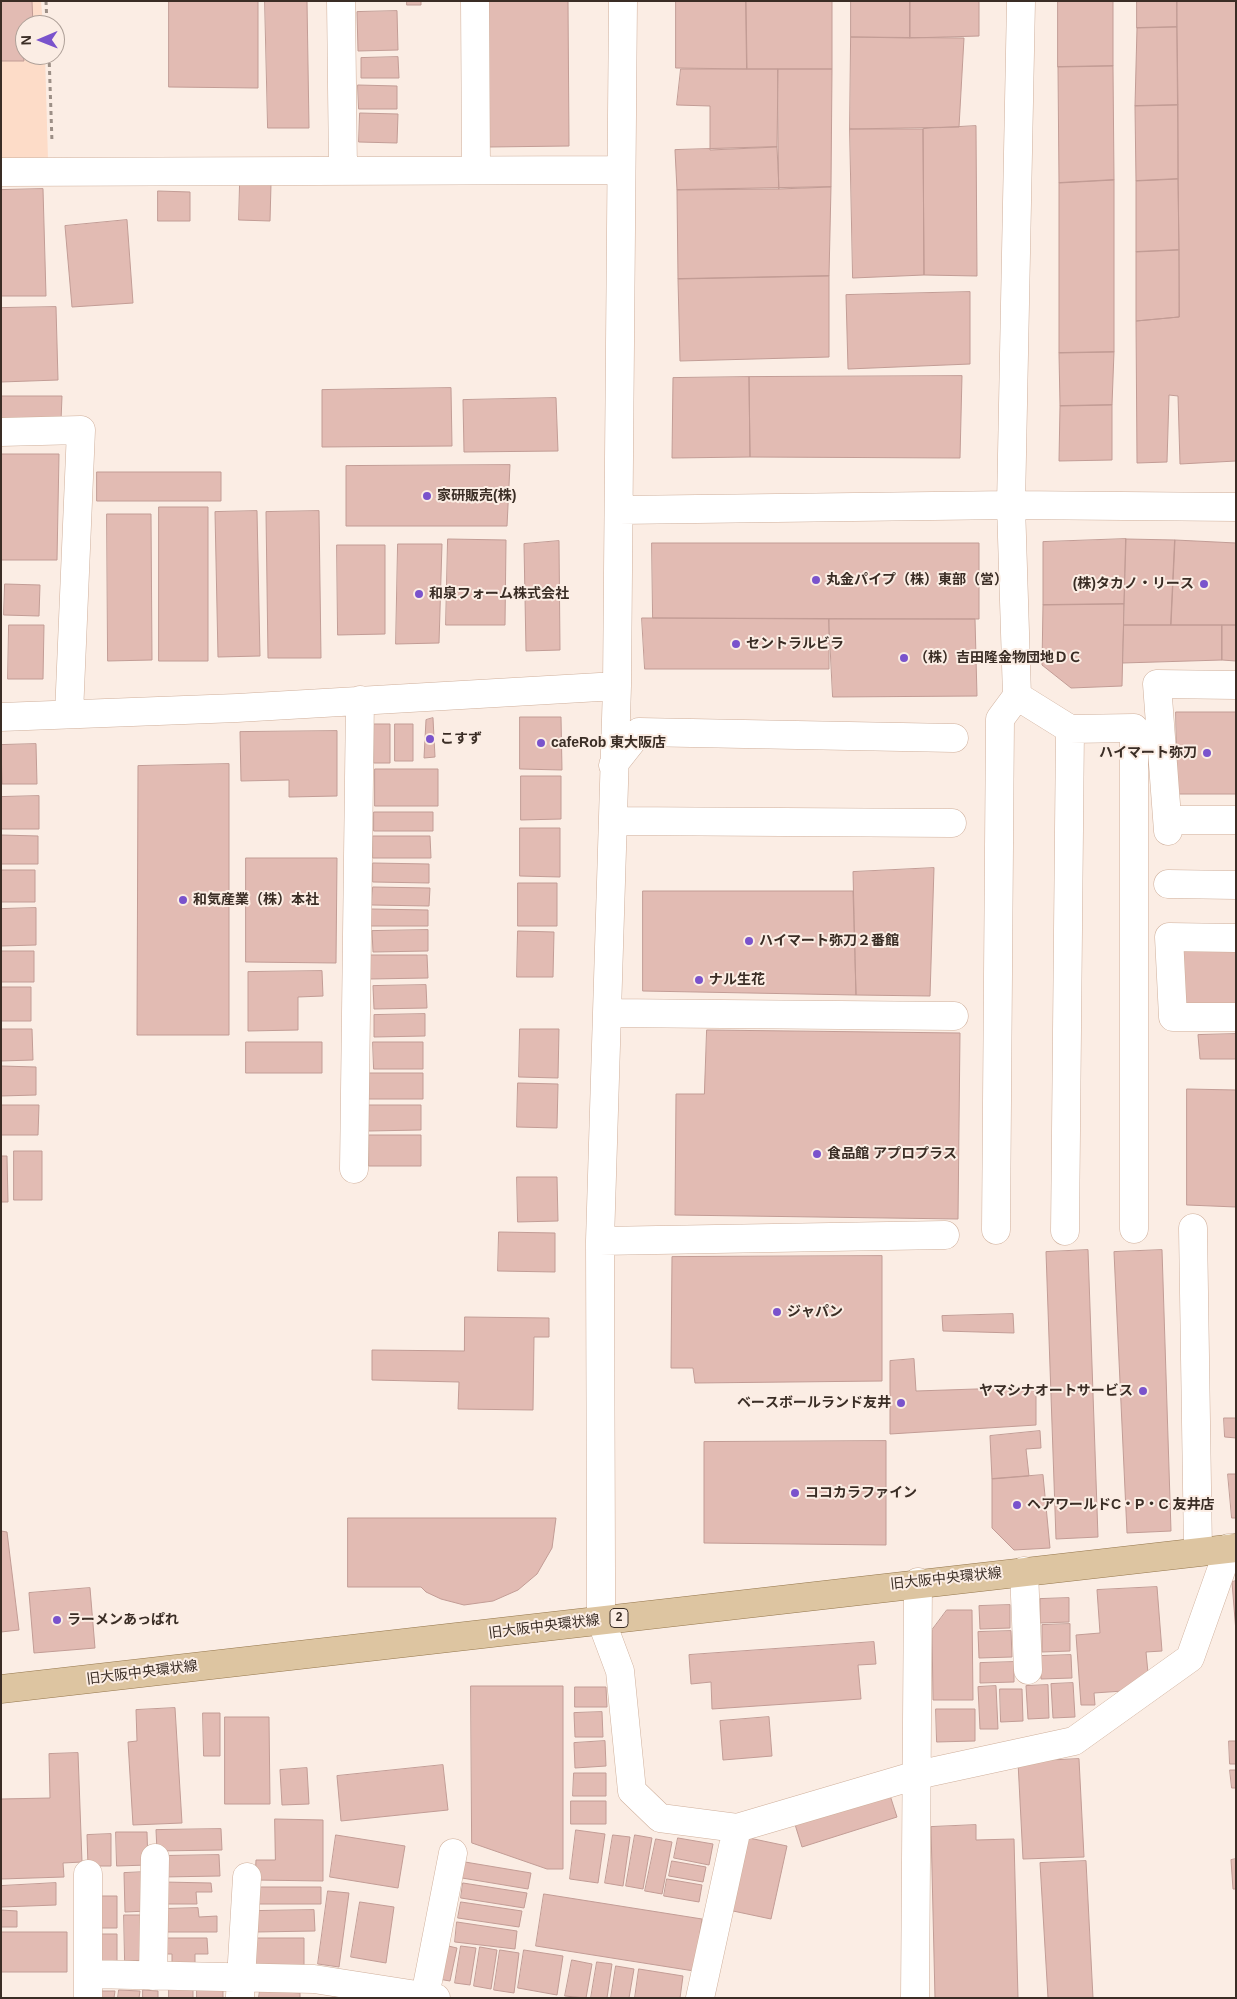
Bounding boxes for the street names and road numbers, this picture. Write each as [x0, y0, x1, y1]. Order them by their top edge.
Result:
street label: 旧大阪中央環状線 [889, 1565, 1003, 1593]
road number: 2 [610, 1609, 628, 1628]
street label: 旧大阪中央環状線 [487, 1612, 601, 1642]
street label: 旧大阪中央環状線 [85, 1658, 199, 1688]

